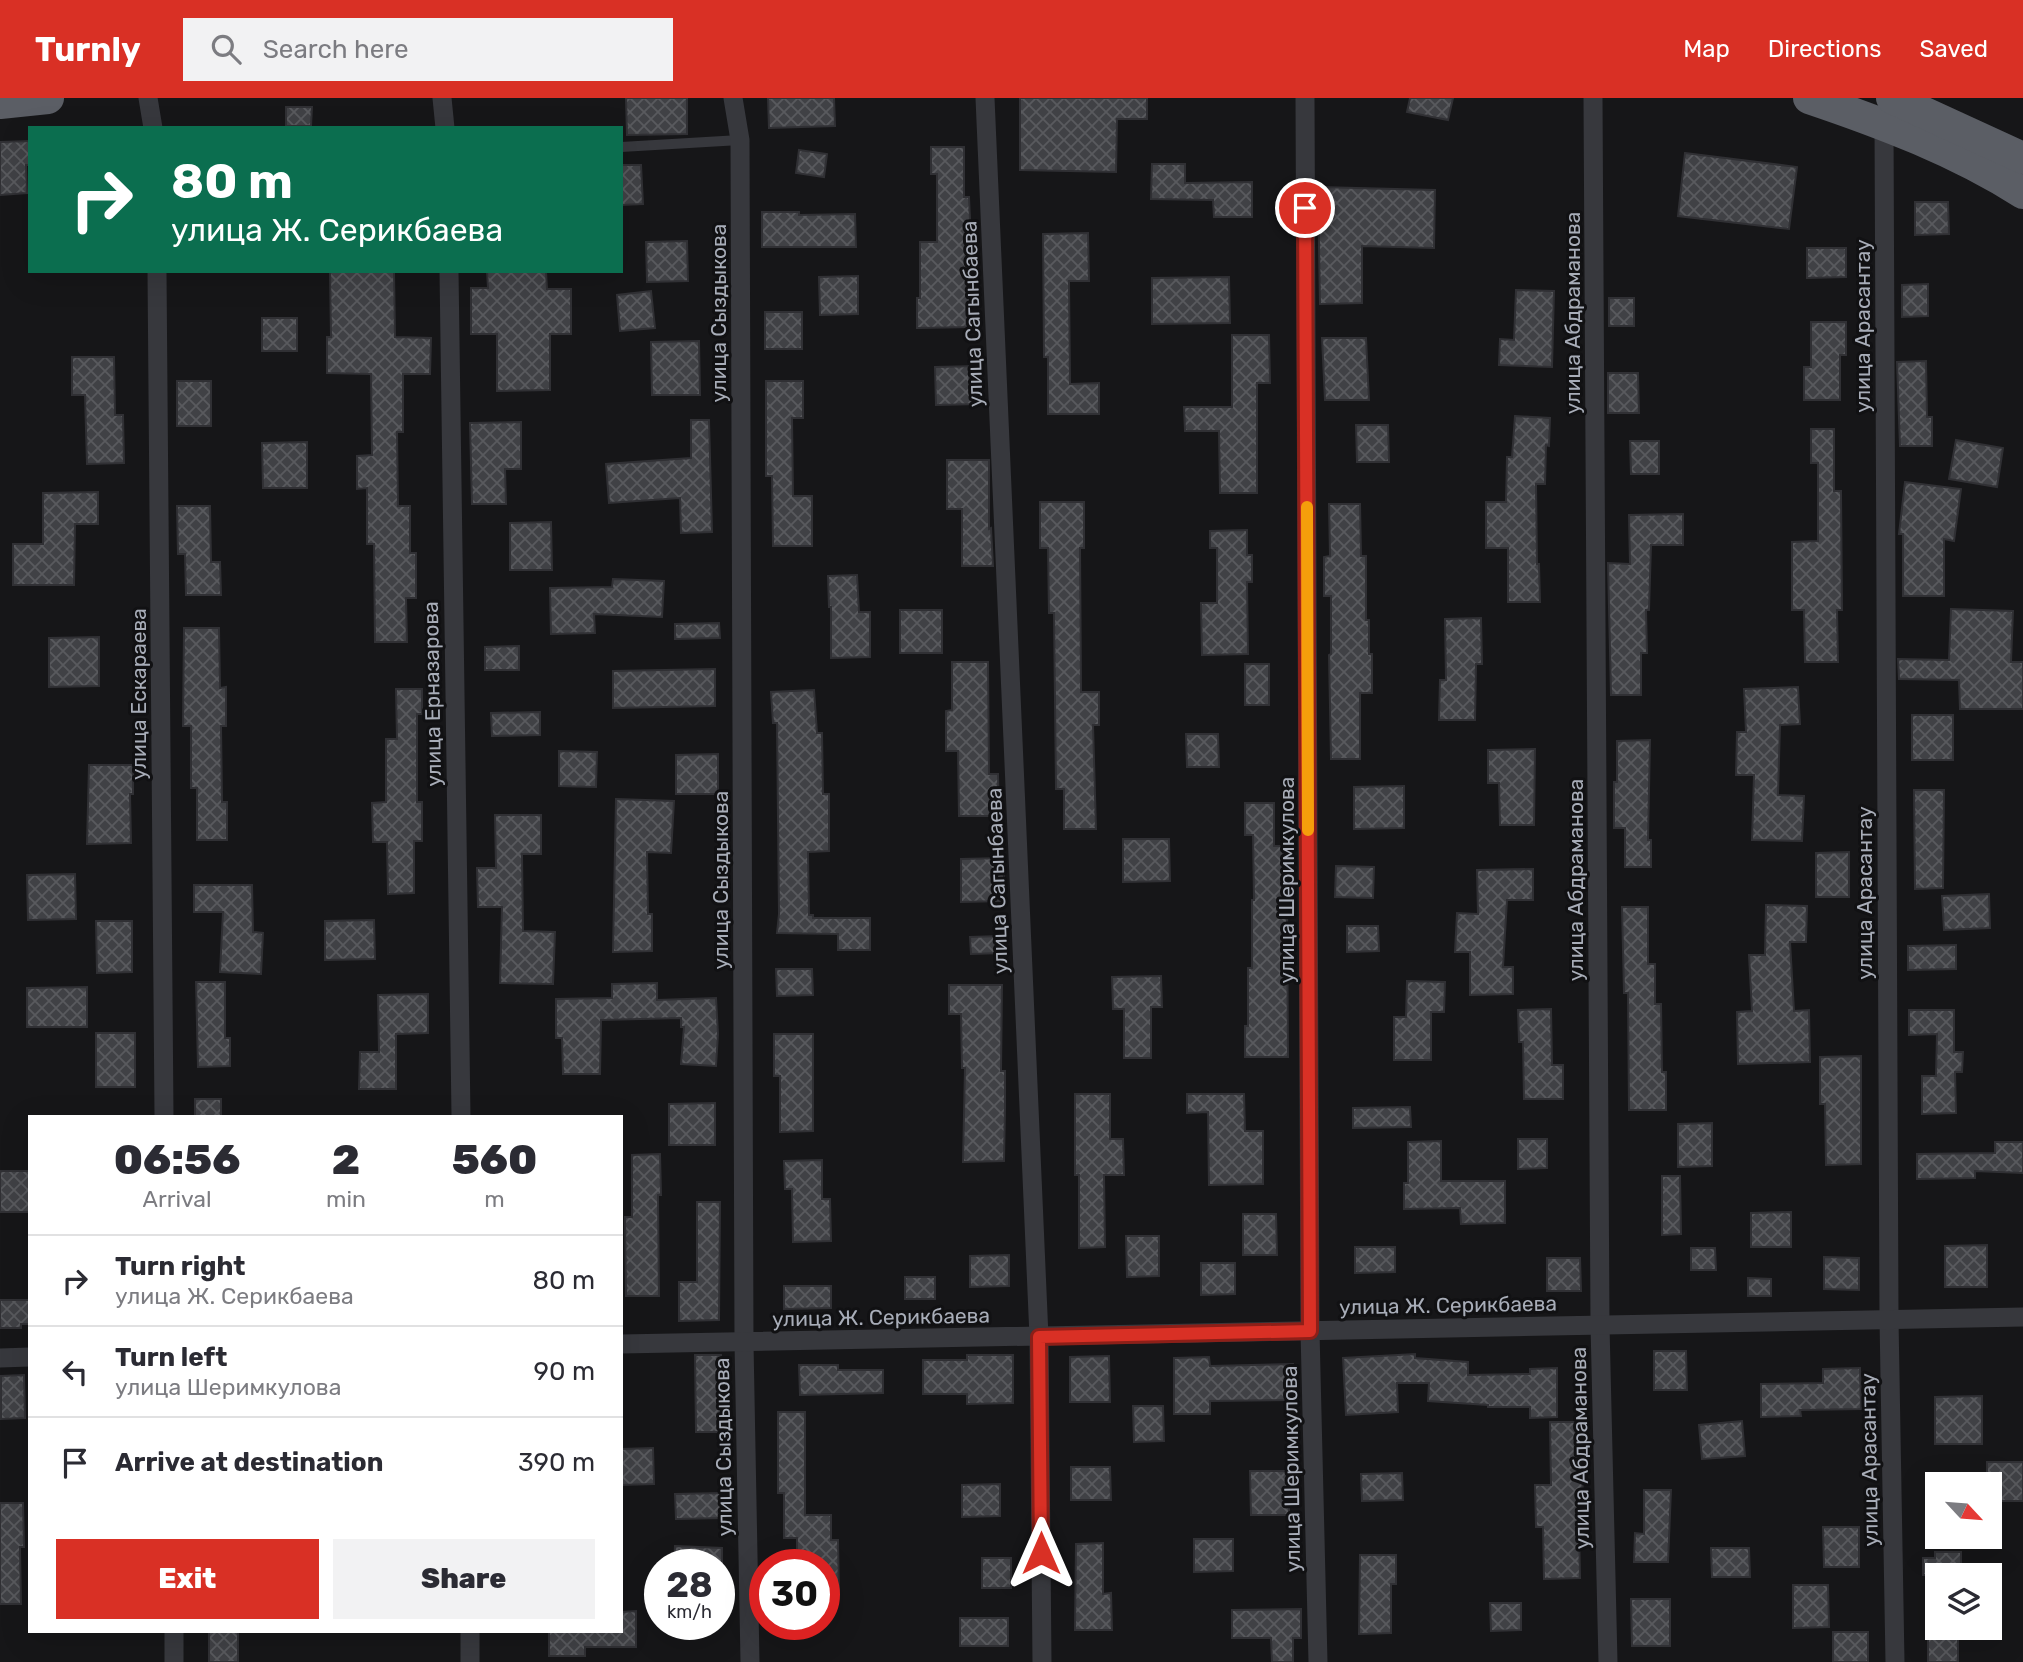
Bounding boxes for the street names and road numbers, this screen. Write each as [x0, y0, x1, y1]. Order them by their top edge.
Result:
street label: улица Абдраманова [1560, 212, 1585, 414]
street label: улица Сагынбаева [956, 220, 988, 408]
street label: улица Сыздыкова [706, 224, 731, 402]
street label: улица Арасантау [1850, 239, 1875, 413]
street label: улица Ерназарова [418, 601, 446, 787]
street label: улица Ескараева [126, 608, 151, 780]
street label: улица Шеримкулова [1274, 777, 1299, 983]
street label: улица Абдраманова [1563, 779, 1588, 981]
street label: улица Сагынбаева [981, 787, 1013, 975]
street label: улица Сыздыкова [708, 791, 733, 969]
street label: улица Арасантау [1852, 806, 1877, 980]
street label: улица Ж. Серикбаева [1339, 1291, 1557, 1319]
street label: улица Ж. Серикбаева [772, 1303, 990, 1331]
street label: улица Абдраманова [1566, 1346, 1594, 1550]
street label: улица Сыздыкова [709, 1357, 737, 1537]
street label: улица Шеримкулова [1277, 1365, 1305, 1573]
street label: улица Арасантау [1855, 1373, 1883, 1547]

